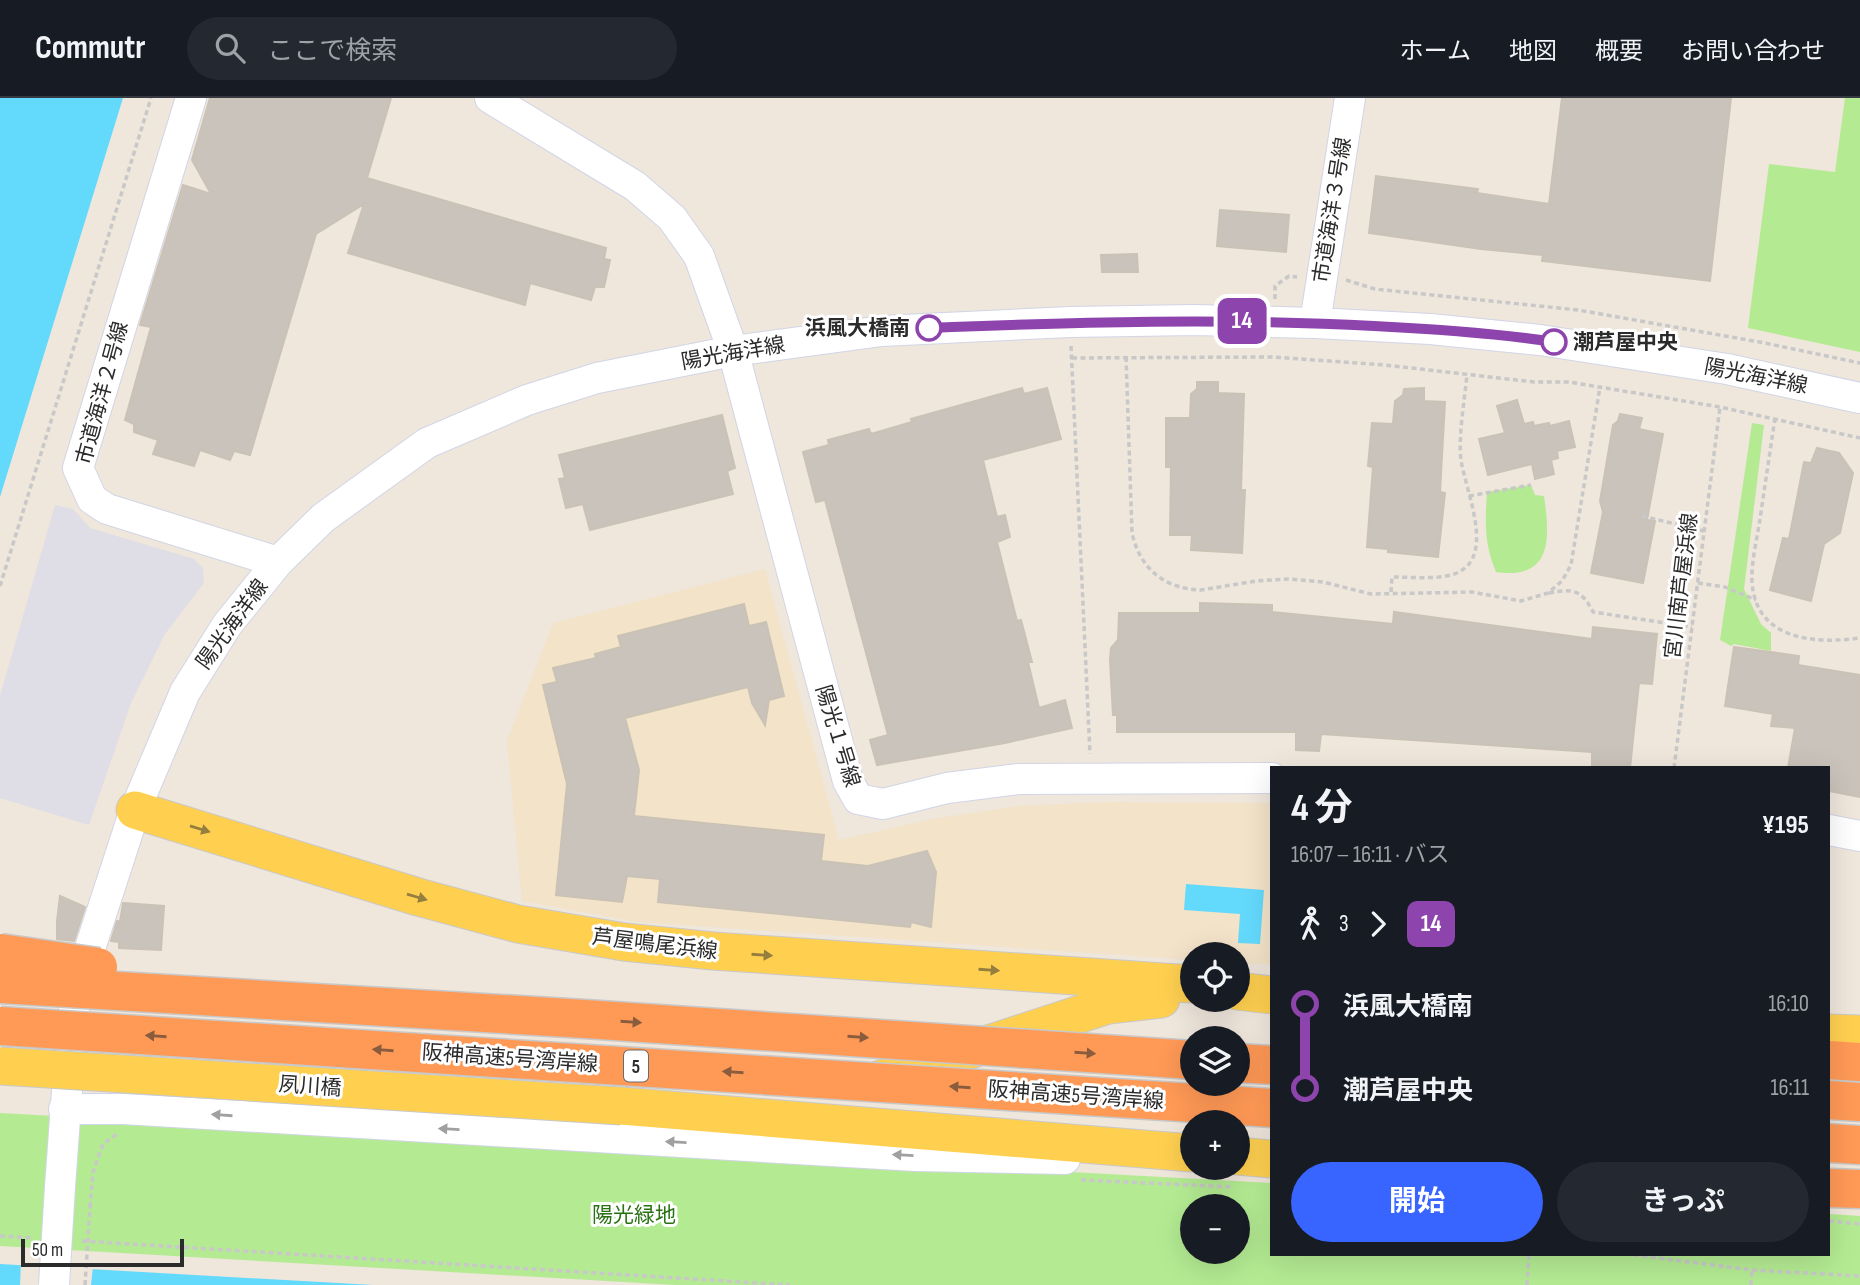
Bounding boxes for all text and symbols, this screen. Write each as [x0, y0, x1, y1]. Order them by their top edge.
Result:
search box [187, 17, 677, 80]
text: Commutr [35, 28, 145, 68]
icon: search [211, 29, 249, 67]
text: ここで検索 [267, 36, 397, 67]
text: ホーム [1400, 37, 1471, 66]
text: 地図 [1509, 37, 1557, 66]
text: 概要 [1595, 37, 1643, 66]
text: お問い合わせ [1681, 37, 1825, 66]
street label: 市道海洋３号線 [1309, 136, 1356, 285]
line badge: 14 [1210, 298, 1274, 344]
text: 14 [1232, 306, 1252, 335]
marker: 浜風大橋南 [916, 315, 942, 341]
place label: 浜風大橋南 [805, 316, 910, 341]
street label: 市道海洋２号線 [71, 319, 134, 467]
marker: 潮芦屋中央 [1541, 329, 1567, 355]
place label: 潮芦屋中央 [1573, 330, 1678, 355]
street label: 陽光海洋線 [679, 332, 787, 375]
street label: 陽光海洋線 [1702, 354, 1810, 399]
street label: 宮川南芦屋浜線 [1660, 512, 1703, 661]
street label: 陽光海洋線 [191, 574, 273, 674]
street label: 陽光１号線 [810, 682, 865, 790]
text: 4 分 [1291, 786, 1353, 831]
text: ¥195 [1762, 810, 1809, 841]
one-way arrow [190, 825, 211, 835]
text: 16:07 – 16:11 · バス [1291, 841, 1449, 869]
one-way arrow [407, 892, 429, 903]
icon: walk [1291, 905, 1329, 943]
icon: forward [1359, 905, 1397, 943]
text: 14 [1421, 909, 1441, 938]
text: 3 [1339, 910, 1349, 938]
street label: 芦屋鳴尾浜線 [591, 924, 719, 965]
map controls [1180, 942, 1250, 1264]
button: locate [1180, 942, 1250, 1012]
one-way arrow [751, 950, 773, 961]
one-way arrow [978, 965, 1000, 976]
text: 16:10 [1768, 990, 1809, 1018]
text: 浜風大橋南 [1343, 992, 1473, 1023]
one-way arrow [620, 1017, 642, 1028]
button: layers [1180, 1026, 1250, 1096]
one-way arrow [145, 1030, 167, 1041]
one-way arrow [847, 1032, 869, 1043]
street label: 阪神高速5号湾岸線 [421, 1040, 599, 1077]
one-way arrow [372, 1044, 394, 1055]
one-way arrow [1074, 1048, 1096, 1059]
road number: 5 [624, 1050, 648, 1082]
one-way arrow [721, 1066, 743, 1077]
street label: 夙川橋 [278, 1072, 342, 1101]
text: 16:11 [1770, 1074, 1809, 1102]
text: 潮芦屋中央 [1343, 1076, 1473, 1107]
street label: 阪神高速5号湾岸線 [987, 1077, 1165, 1114]
one-way arrow [948, 1081, 970, 1092]
one-way arrow [210, 1110, 232, 1121]
button: + [1180, 1110, 1250, 1180]
one-way arrow [438, 1123, 460, 1134]
one-way arrow [665, 1136, 687, 1147]
one-way arrow [892, 1149, 914, 1160]
button: 開始 [1291, 1162, 1543, 1242]
button: きっぷ [1557, 1162, 1809, 1242]
button: − [1180, 1194, 1250, 1264]
park label: 陽光緑地 [592, 1203, 676, 1228]
scale bar [21, 1236, 184, 1268]
text: 50 m [32, 1239, 63, 1262]

